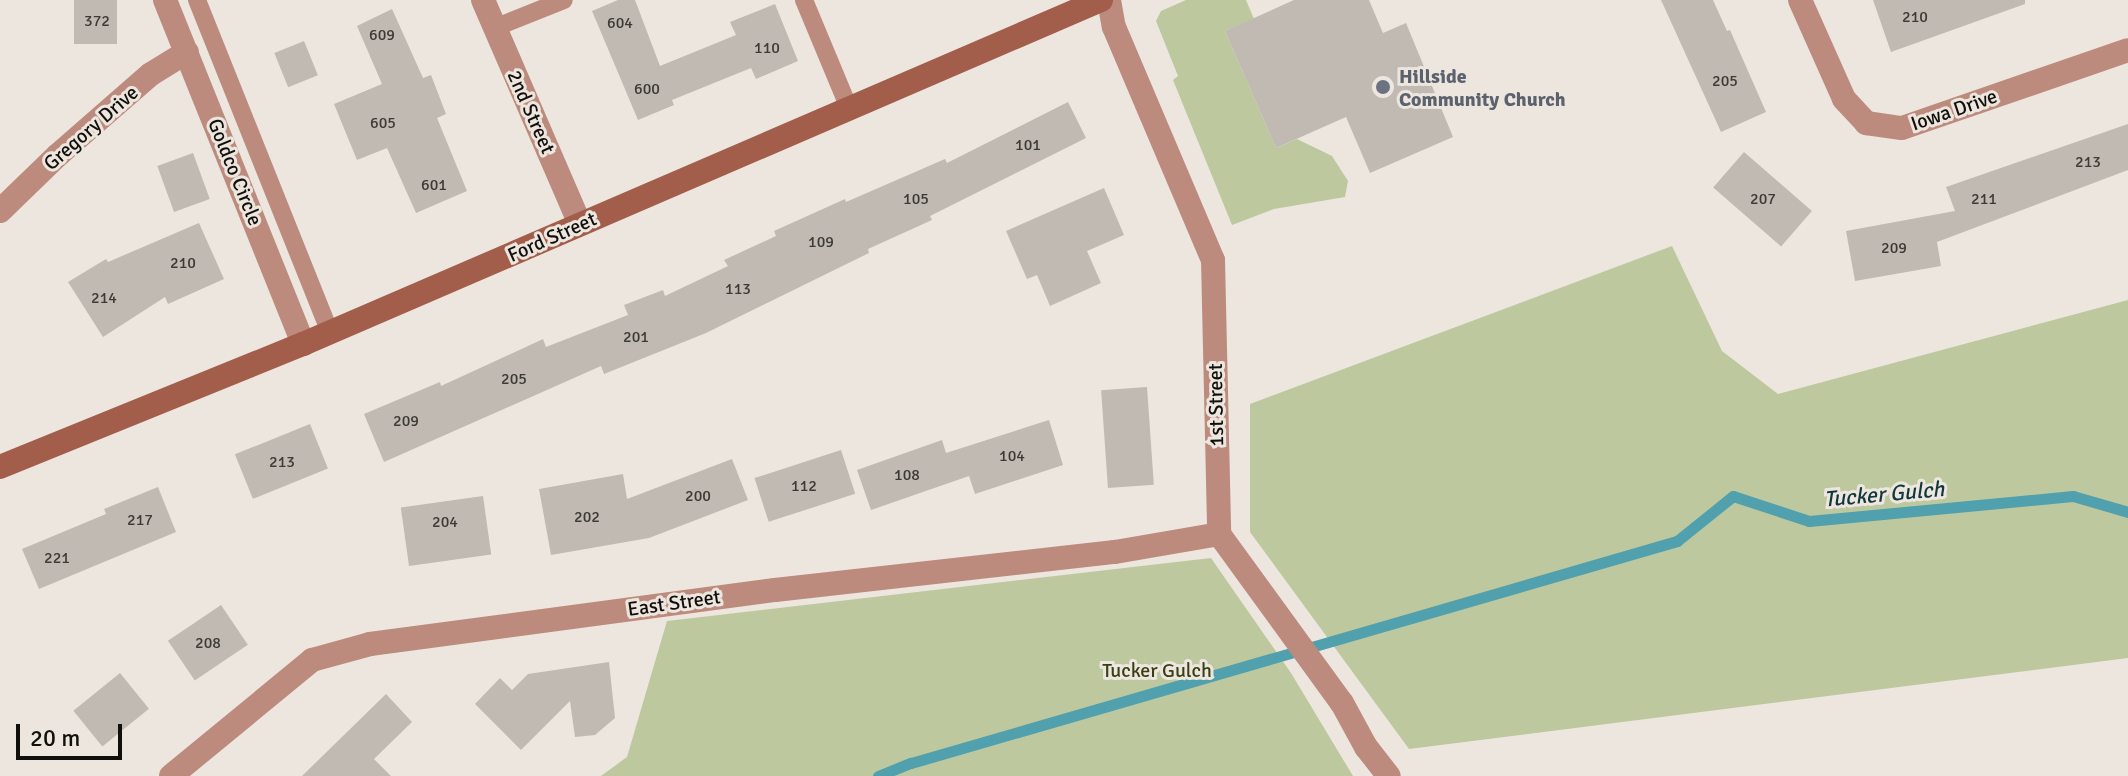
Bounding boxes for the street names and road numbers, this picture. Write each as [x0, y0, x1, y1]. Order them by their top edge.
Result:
street label: 2nd Street [502, 67, 560, 157]
street label: Gregory Drive [39, 81, 143, 175]
street label: Iowa Drive [1908, 84, 2000, 136]
street label: Goldco Circle [203, 115, 267, 229]
street label: Ford Street [504, 207, 600, 267]
street label: 1st Street [1203, 363, 1229, 447]
street label: East Street [626, 585, 722, 621]

